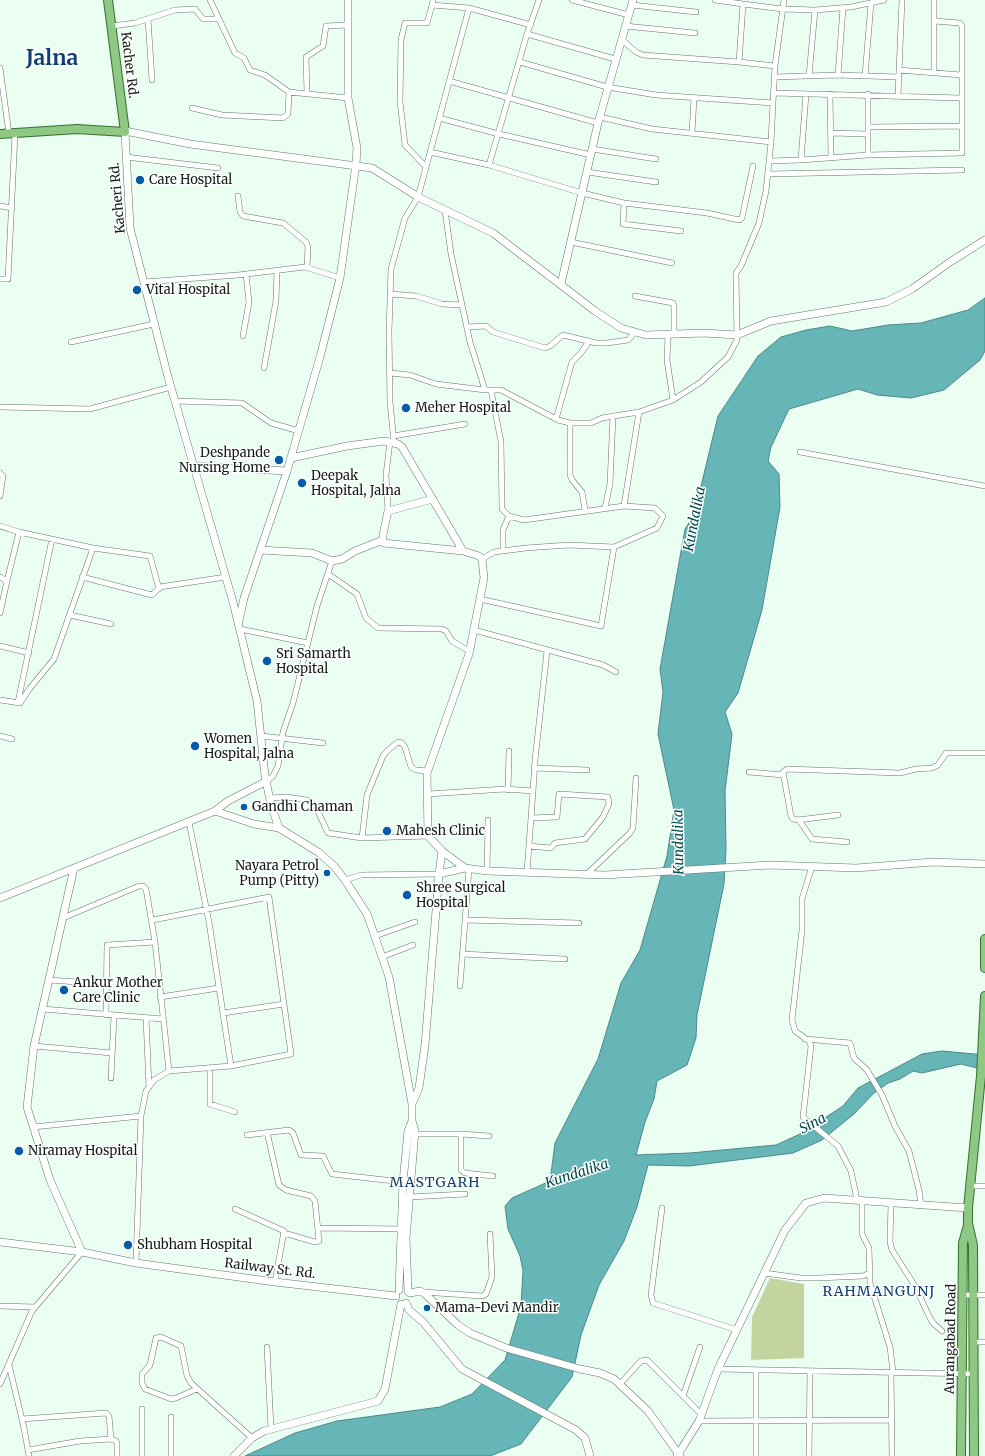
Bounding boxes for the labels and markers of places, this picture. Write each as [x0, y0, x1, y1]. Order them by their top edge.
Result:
place label: Care Hospital [149, 172, 232, 188]
marker: Care Hospital [134, 174, 146, 186]
place label: Vital Hospital [146, 282, 230, 298]
marker: Vital Hospital [131, 284, 143, 296]
place label: Meher Hospital [415, 400, 511, 416]
marker: Meher Hospital [400, 402, 412, 414]
place label: Deshpande Nursing Home [179, 445, 270, 476]
marker: Deshpande Nursing Home [273, 454, 285, 466]
place label: Deepak Hospital, Jalna [311, 468, 401, 499]
marker: Deepak Hospital, Jalna [296, 477, 308, 489]
place label: Sri Samarth Hospital [276, 646, 351, 677]
marker: Sri Samarth Hospital [261, 655, 273, 667]
place label: Women Hospital, Jalna [204, 731, 294, 762]
marker: Women Hospital, Jalna [189, 740, 201, 752]
place label: Gandhi Chaman [252, 799, 353, 815]
marker: Gandhi Chaman [239, 802, 249, 812]
place label: Mahesh Clinic [396, 823, 485, 839]
marker: Mahesh Clinic [381, 825, 393, 837]
place label: Nayara Petrol Pump (Pitty) [235, 858, 319, 889]
marker: Nayara Petrol Pump (Pitty) [322, 868, 332, 878]
place label: Shree Surgical Hospital [416, 880, 506, 911]
marker: Shree Surgical Hospital [401, 889, 413, 901]
place label: Ankur Mother Care Clinic [73, 975, 163, 1006]
marker: Ankur Mother Care Clinic [58, 984, 70, 996]
place label: Niramay Hospital [28, 1143, 137, 1159]
marker: Niramay Hospital [13, 1145, 25, 1157]
place label: Shubham Hospital [137, 1237, 252, 1253]
marker: Shubham Hospital [122, 1239, 134, 1251]
place label: Mama-Devi Mandir [435, 1300, 558, 1316]
marker: Mama-Devi Mandir [422, 1303, 432, 1313]

